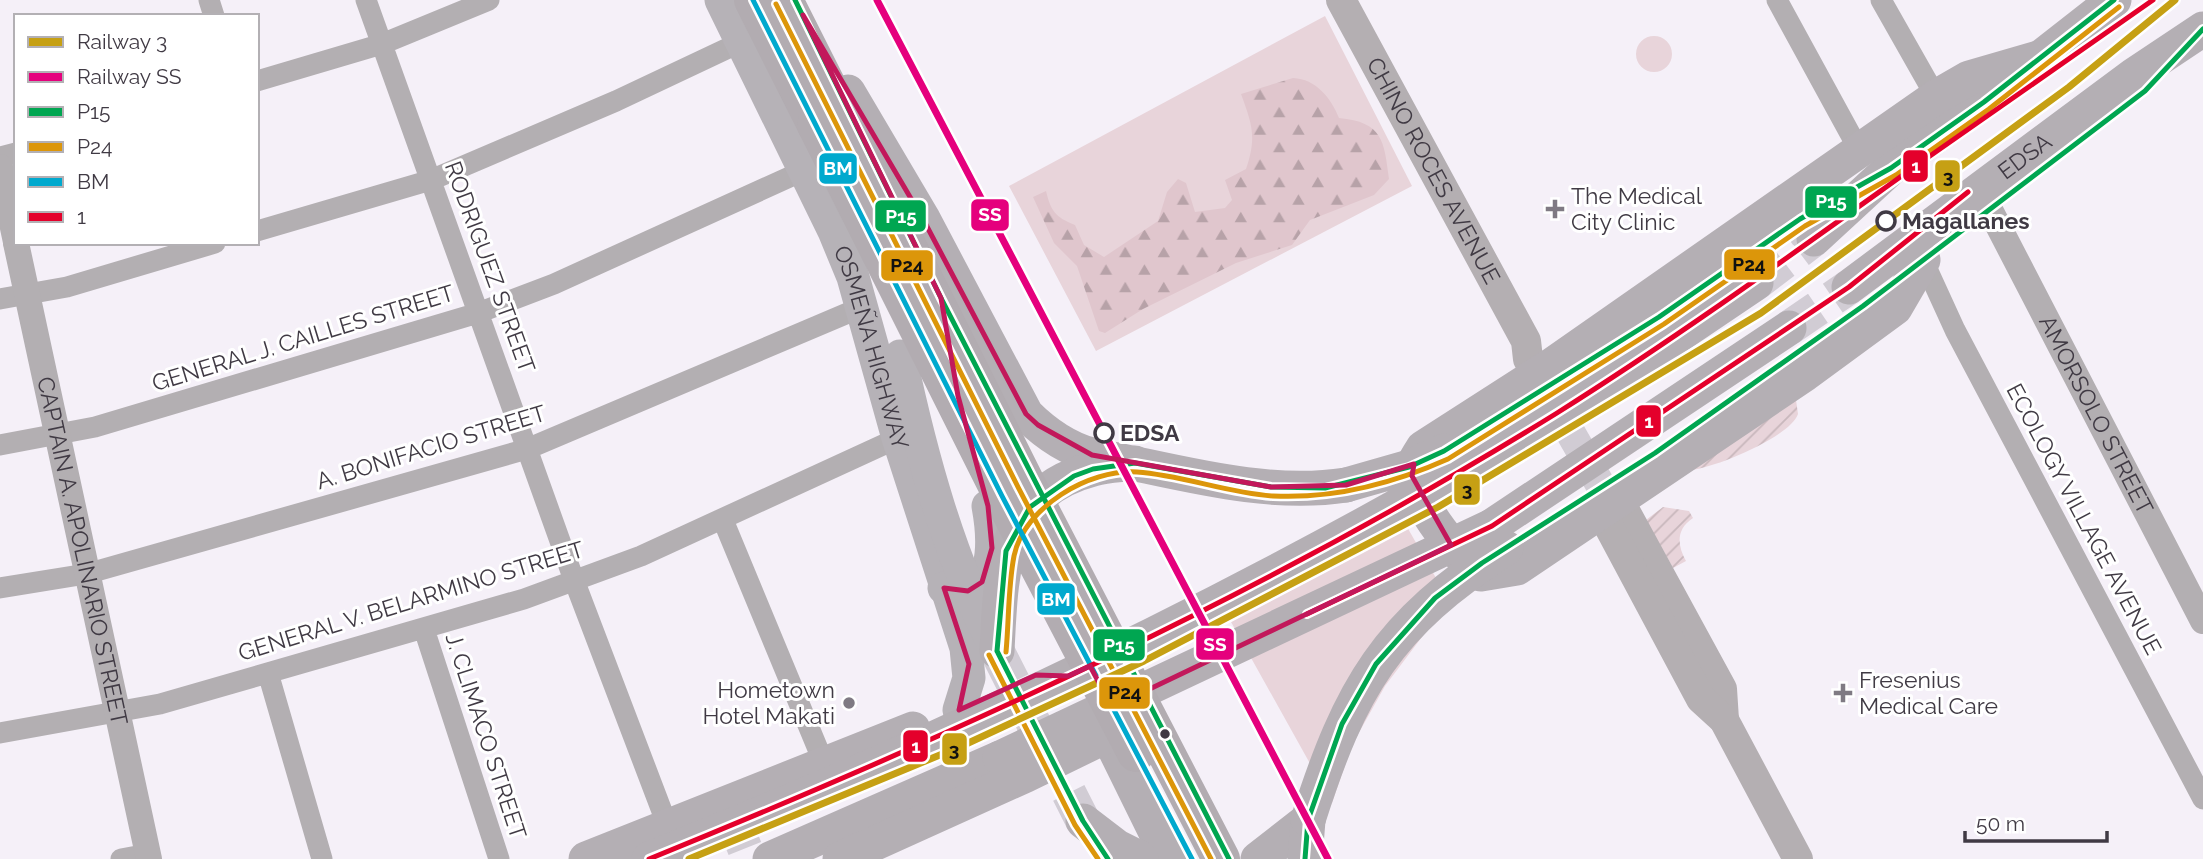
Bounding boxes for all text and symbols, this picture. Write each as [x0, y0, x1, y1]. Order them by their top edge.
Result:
legend [14, 14, 259, 245]
text: Railway 3 [77, 29, 167, 54]
street label: CHINO ROCES AVENUE [1362, 52, 1506, 288]
text: Railway SS [77, 64, 182, 89]
text: P15 [77, 99, 111, 124]
street label: EDSA [1992, 127, 2057, 185]
text: P24 [77, 134, 112, 159]
line badge: 1 [1902, 149, 1929, 183]
line badge: BM [818, 152, 858, 185]
text: 1 [1911, 155, 1921, 177]
text: BM [823, 157, 853, 179]
street label: RODRIGUEZ STREET [440, 158, 541, 376]
line badge: 3 [1934, 159, 1961, 193]
text: 3 [1943, 165, 1953, 187]
text: BM [77, 169, 109, 194]
place label: The Medical City Clinic [1571, 182, 1703, 235]
line badge: P15 [1804, 185, 1858, 219]
text: P15 [1815, 190, 1847, 212]
line badge: SS [970, 198, 1010, 232]
line badge: P15 [874, 199, 927, 233]
marker: The Medical City Clinic [1545, 199, 1565, 219]
text: SS [978, 203, 1002, 225]
text: 1 [77, 204, 86, 229]
text: P15 [885, 205, 917, 227]
place label: Magallanes [1902, 207, 2030, 234]
marker: Magallanes [1876, 211, 1896, 231]
street label: OSMEÑA HIGHWAY [829, 241, 915, 453]
line badge: P24 [1723, 248, 1776, 281]
line badge: P24 [880, 249, 934, 282]
text: P24 [1732, 253, 1766, 275]
text: P24 [890, 254, 924, 276]
street label: GENERAL J. CAILLES STREET [149, 279, 457, 396]
street label: AMORSOLO STREET [2034, 311, 2159, 519]
street label: CAPTAIN A. APOLINARIO STREET [32, 374, 134, 728]
street label: ECOLOGY VILLAGE AVENUE [2001, 379, 2168, 659]
street label: A. BONIFACIO STREET [313, 399, 549, 494]
line badge: 1 [1635, 404, 1662, 438]
text: 1 [1644, 410, 1654, 432]
place label: EDSA [1120, 419, 1180, 446]
marker: EDSA [1094, 423, 1114, 443]
line badge: 3 [1453, 473, 1481, 506]
text: 3 [1462, 478, 1472, 500]
street label: GENERAL V. BELARMINO STREET [235, 535, 587, 666]
line badge: BM [1036, 582, 1076, 616]
text: BM [1041, 588, 1071, 610]
line badge: SS [1195, 627, 1235, 661]
line badge: P15 [1092, 628, 1146, 662]
street label: J. CLIMACO STREET [440, 630, 533, 842]
text: SS [1203, 633, 1227, 655]
text: P15 [1103, 634, 1135, 656]
place label: Fresenius Medical Care [1859, 666, 1998, 719]
place label: Hometown Hotel Makati [702, 676, 835, 729]
line badge: P24 [1098, 676, 1151, 710]
text: P24 [1108, 681, 1142, 703]
marker: Fresenius Medical Care [1833, 683, 1853, 703]
marker: Hometown Hotel Makati [841, 695, 857, 711]
unlabelled marker [1158, 727, 1172, 741]
line badge: 1 [902, 729, 929, 763]
line badge: 3 [941, 732, 968, 766]
text: 1 [911, 735, 921, 757]
text: 3 [949, 738, 959, 760]
scale bar [1965, 800, 2107, 844]
text: 50 m [1976, 811, 2025, 836]

